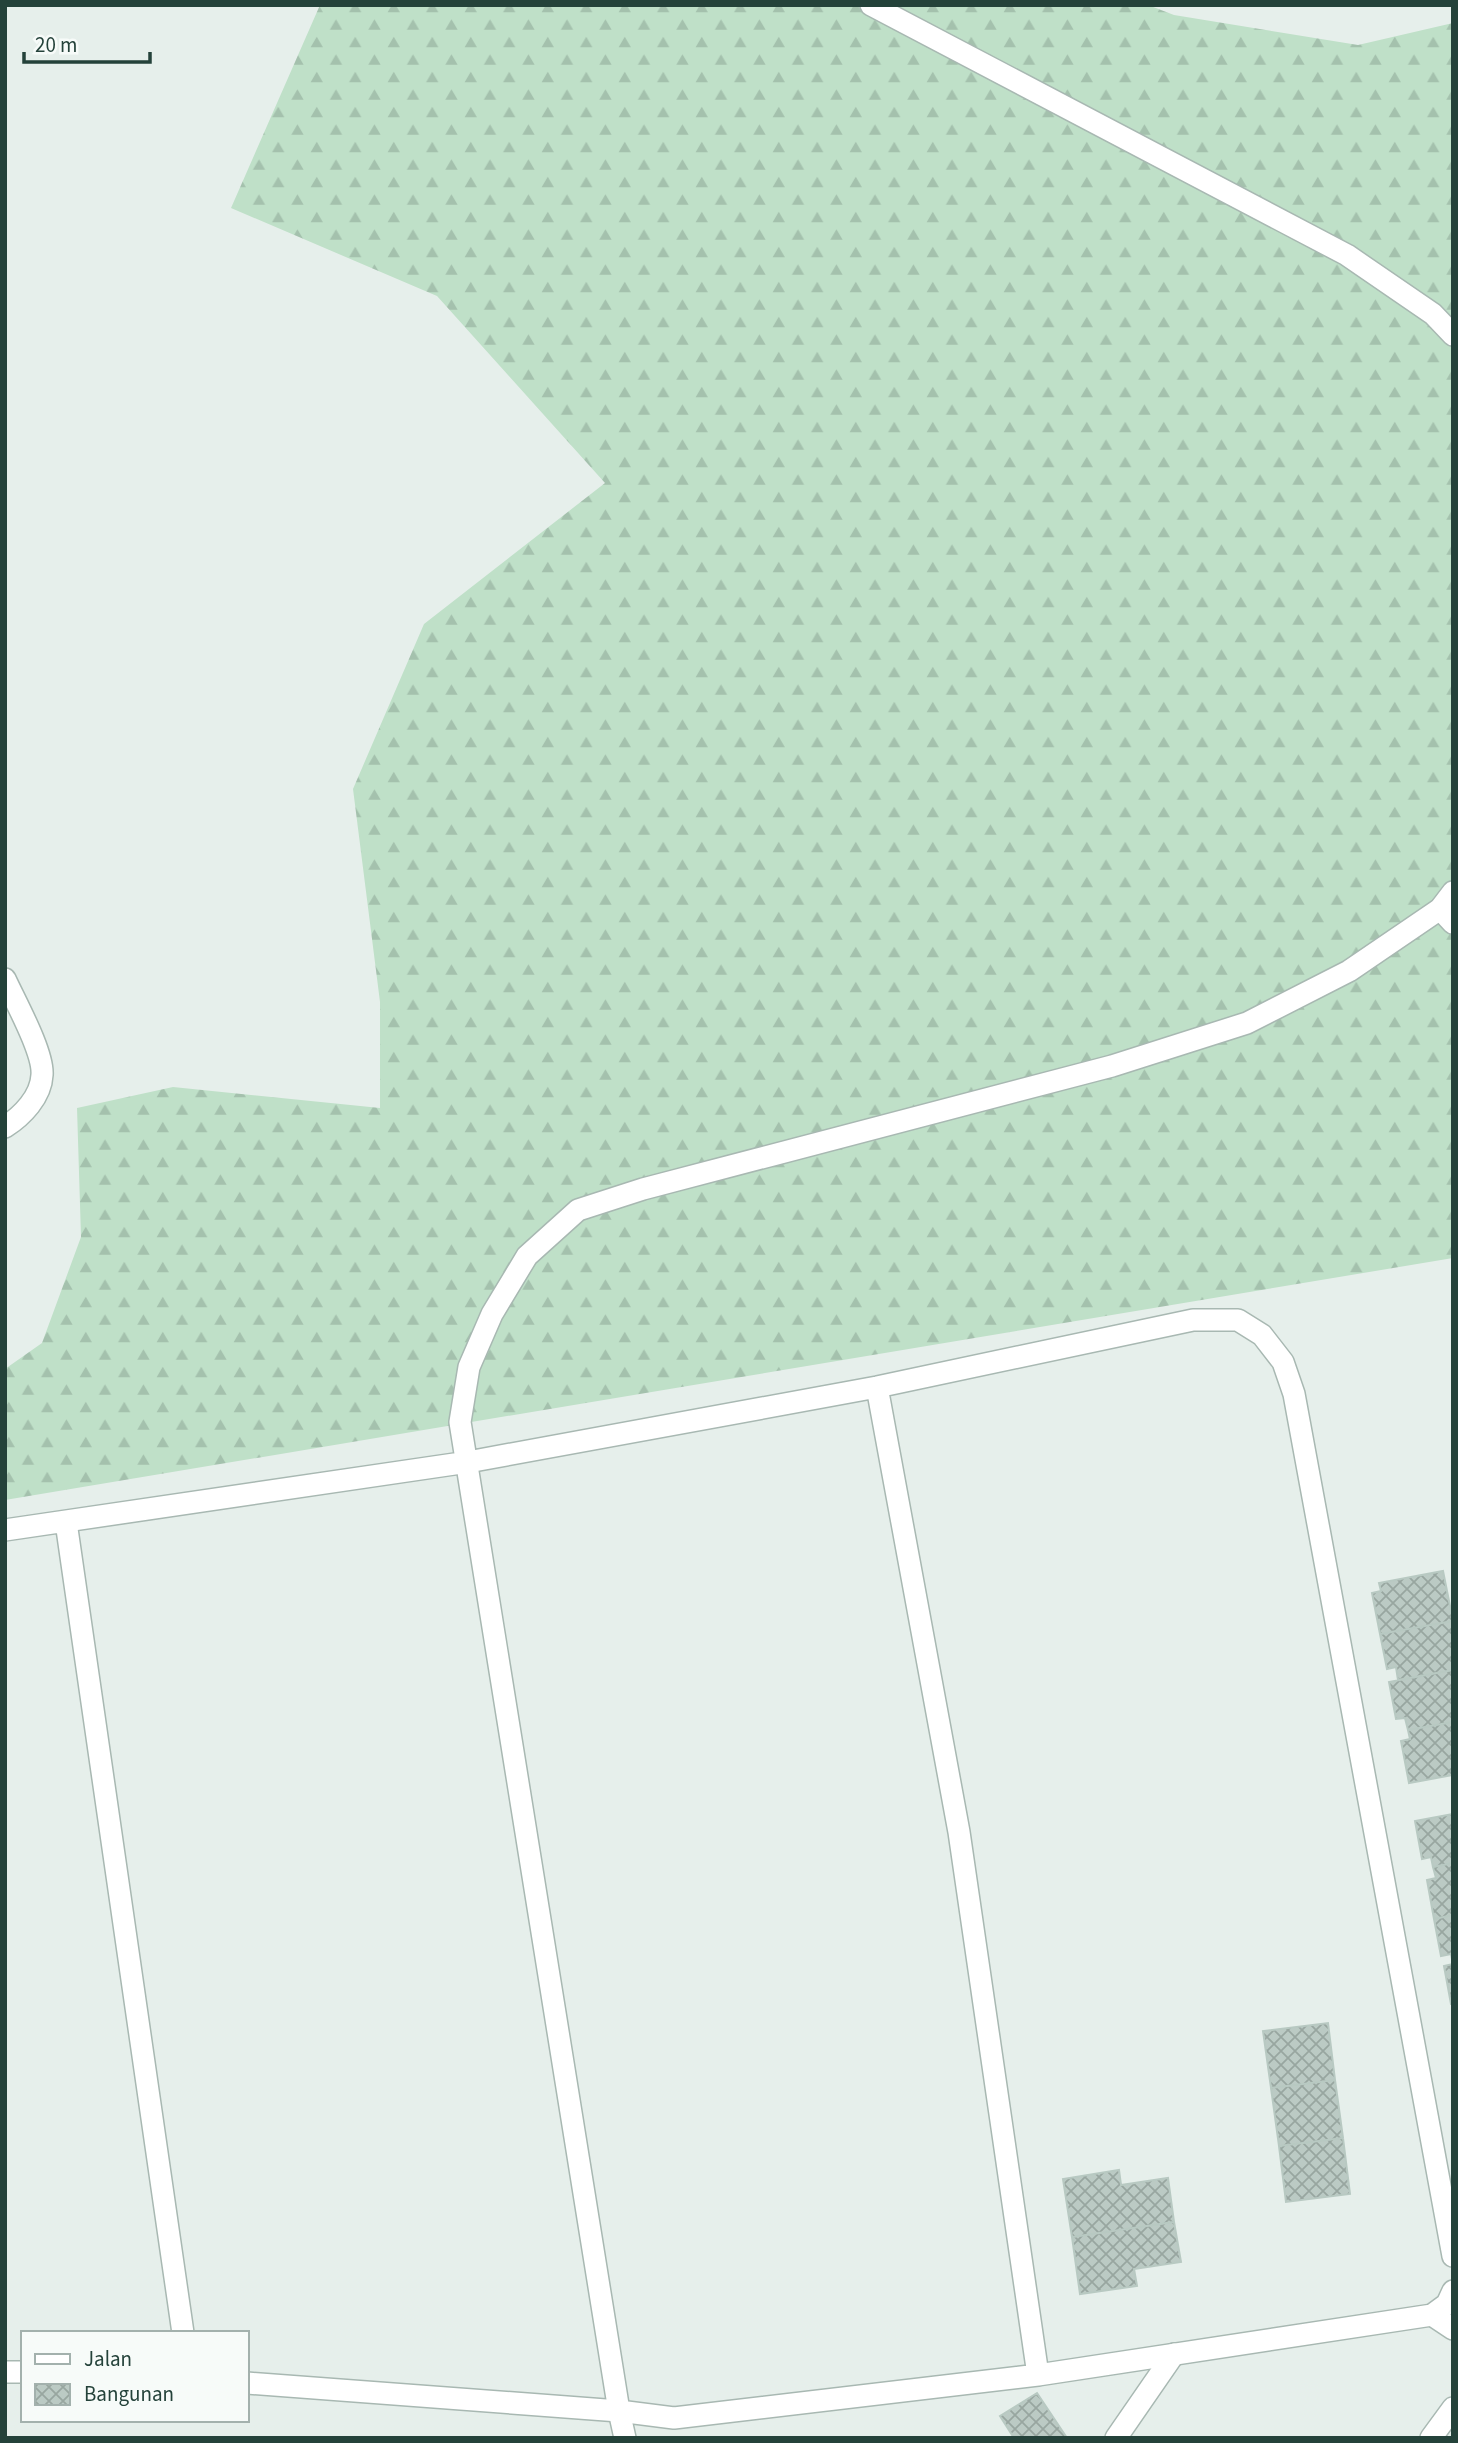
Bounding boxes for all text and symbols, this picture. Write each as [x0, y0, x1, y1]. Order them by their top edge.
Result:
scale bar [24, 21, 150, 65]
text: 20 m [35, 30, 77, 60]
legend [21, 2331, 248, 2422]
text: Jalan [84, 2344, 132, 2374]
text: Bangunan [84, 2379, 174, 2409]

